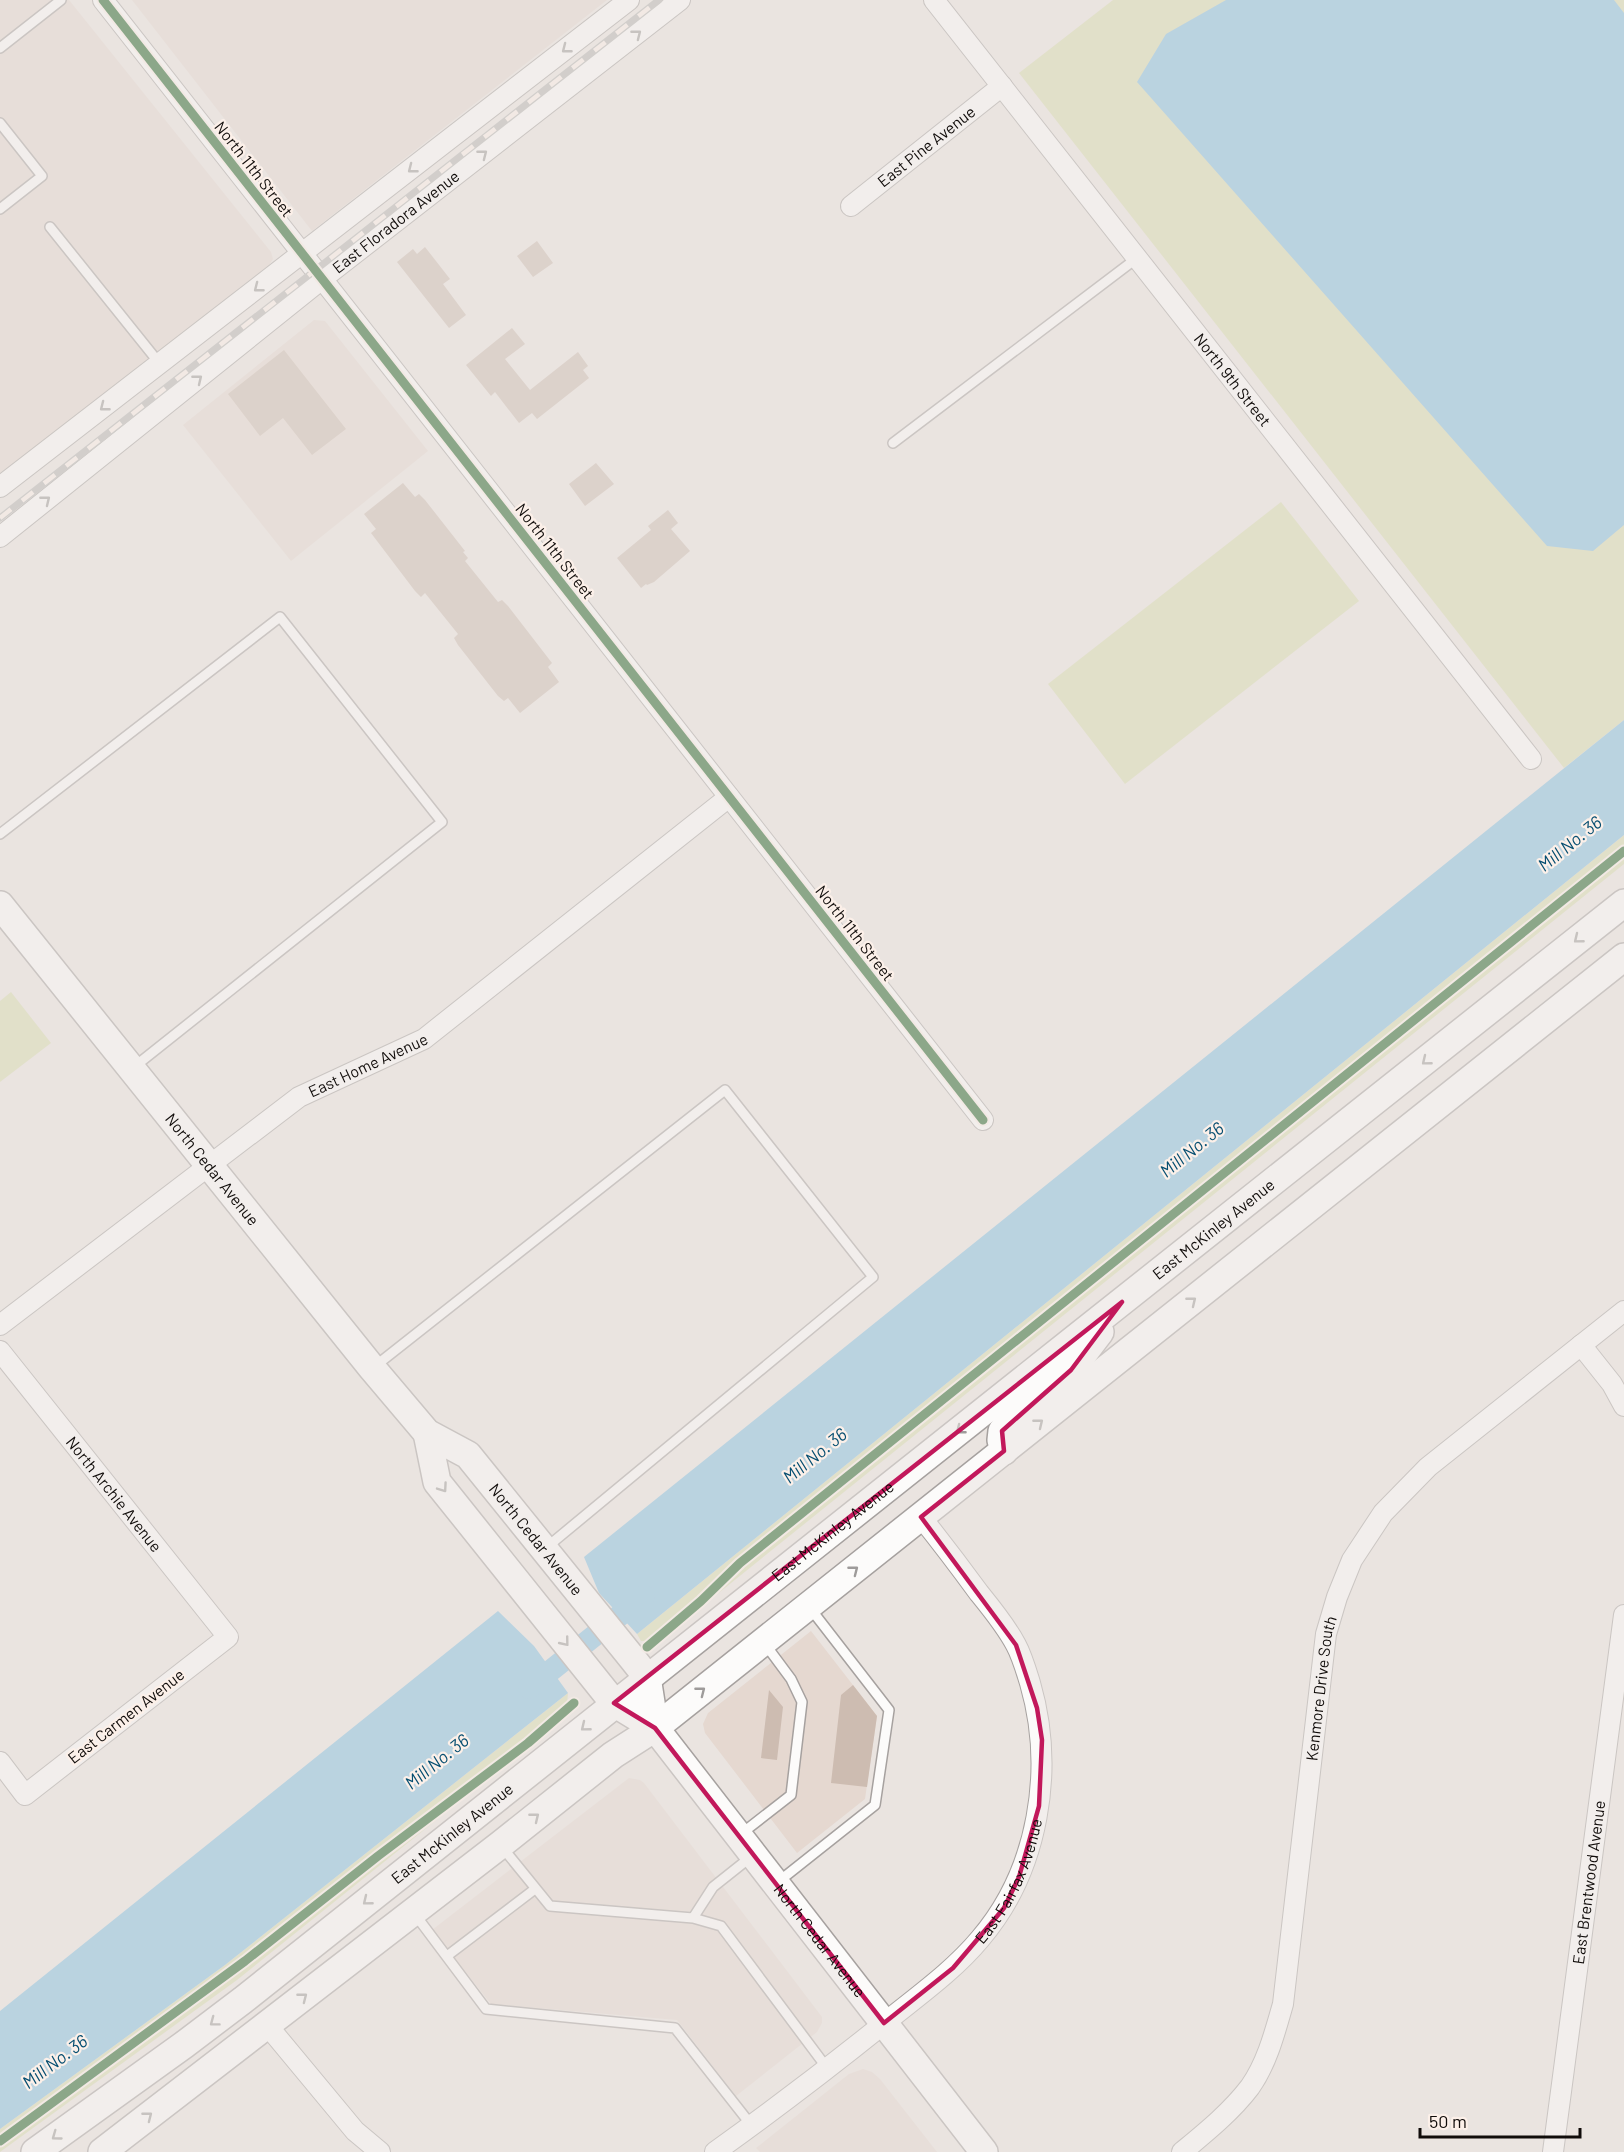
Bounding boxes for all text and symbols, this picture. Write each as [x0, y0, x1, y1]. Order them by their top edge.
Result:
one-way arrow [630, 30, 641, 41]
one-way arrow [562, 41, 573, 52]
street label: East Pine Avenue [873, 101, 978, 190]
street label: North 11th Street [211, 117, 298, 220]
one-way arrow [476, 150, 487, 161]
one-way arrow [408, 161, 419, 172]
street label: East Floradora Avenue [328, 166, 463, 277]
one-way arrow [254, 281, 265, 292]
street label: North 9th Street [1191, 329, 1275, 430]
one-way arrow [191, 375, 202, 386]
one-way arrow [99, 400, 110, 411]
one-way arrow [39, 497, 50, 508]
street label: North 11th Street [512, 499, 599, 602]
water label: Mill No. 36 [1533, 811, 1606, 876]
street label: North 11th Street [812, 881, 899, 984]
one-way arrow [1574, 932, 1585, 943]
street label: East Home Avenue [305, 1029, 430, 1100]
one-way arrow [1421, 1053, 1432, 1064]
street label: North Cedar Avenue [162, 1109, 263, 1229]
water label: Mill No. 36 [1155, 1117, 1228, 1182]
street label: East McKinley Avenue [1148, 1174, 1278, 1283]
one-way arrow [1185, 1298, 1196, 1309]
one-way arrow [1033, 1419, 1044, 1430]
one-way arrow [956, 1422, 967, 1433]
water label: Mill No. 36 [778, 1423, 851, 1488]
street label: North Archie Avenue [63, 1432, 166, 1555]
street label: East McKinley Avenue [767, 1476, 897, 1585]
street label: North Cedar Avenue [486, 1479, 587, 1599]
one-way arrow [436, 1482, 447, 1493]
one-way arrow [847, 1567, 858, 1578]
street label: Kenmore Drive South [1301, 1613, 1340, 1762]
one-way arrow [557, 1635, 568, 1646]
street label: East Carmen Avenue [64, 1664, 188, 1767]
one-way arrow [694, 1688, 705, 1699]
one-way arrow [581, 1719, 592, 1730]
water label: Mill No. 36 [400, 1729, 473, 1794]
street label: East McKinley Avenue [387, 1779, 516, 1887]
street label: East Brentwood Avenue [1568, 1799, 1608, 1965]
one-way arrow [528, 1814, 539, 1825]
street label: East Fairfax Avenue [971, 1817, 1045, 1947]
street label: North Cedar Avenue [770, 1880, 870, 2001]
one-way arrow [363, 1894, 374, 1905]
one-way arrow [296, 1994, 307, 2005]
one-way arrow [210, 2015, 221, 2026]
water label: Mill No. 36 [17, 2030, 91, 2093]
scale bar [1420, 2101, 1580, 2139]
text: 50 m [1429, 2110, 1467, 2132]
one-way arrow [142, 2113, 153, 2124]
one-way arrow [52, 2129, 63, 2140]

